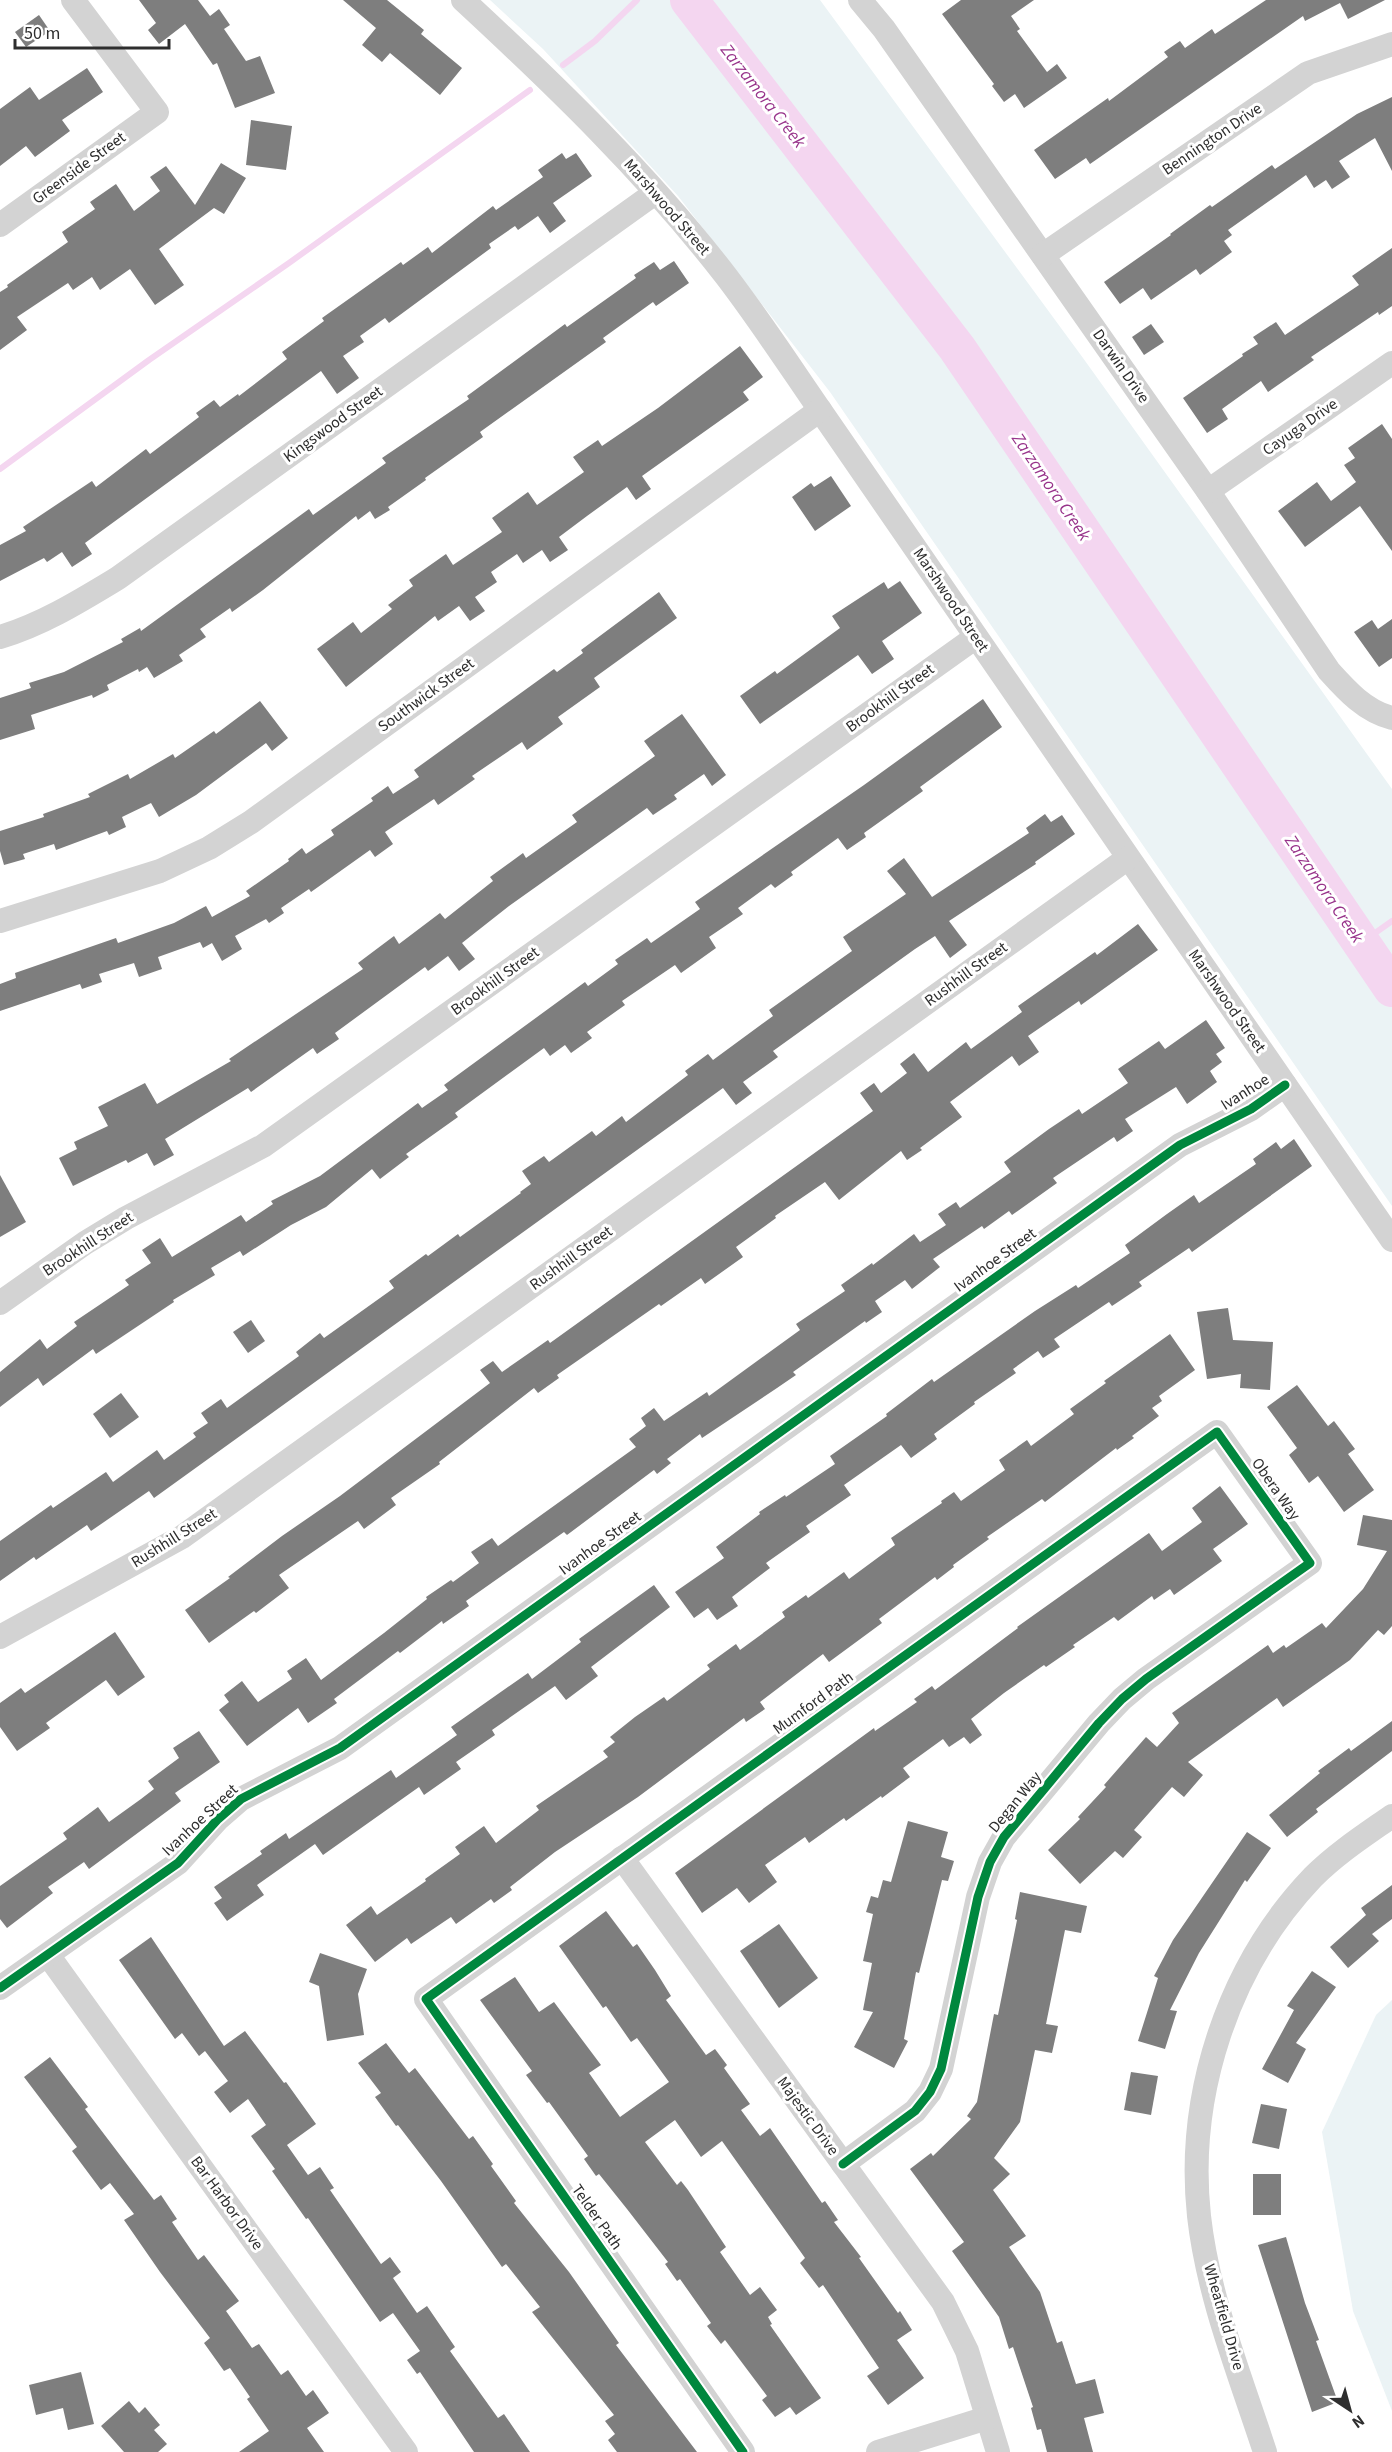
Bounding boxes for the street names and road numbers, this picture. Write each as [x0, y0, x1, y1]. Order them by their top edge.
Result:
street label: Bennington Drive [1158, 97, 1266, 181]
street label: Greenside Street [28, 126, 131, 209]
street label: Marshwood Street [619, 154, 716, 261]
street label: Darwin Drive [1087, 325, 1155, 408]
street label: Kingswood Street [279, 380, 388, 467]
street label: Cayuga Drive [1258, 393, 1342, 461]
street label: Marshwood Street [908, 543, 994, 657]
street label: Southwick Street [373, 652, 479, 737]
street label: Brookhill Street [841, 658, 939, 738]
street label: Rushhill Street [920, 936, 1012, 1011]
street label: Brookhill Street [446, 941, 544, 1021]
street label: Marshwood Street [1183, 945, 1271, 1058]
street label: Ivanhoe [1216, 1068, 1274, 1116]
street label: Brookhill Street [38, 1206, 138, 1282]
street label: Rushhill Street [525, 1220, 617, 1295]
street label: Ivanhoe Street [949, 1222, 1041, 1297]
street label: Obera Way [1246, 1453, 1306, 1525]
street label: Rushhill Street [127, 1503, 222, 1573]
street label: Ivanhoe Street [554, 1505, 646, 1580]
street label: Mumford Path [768, 1666, 858, 1740]
street label: Degan Way [983, 1766, 1047, 1837]
street label: Ivanhoe Street [157, 1779, 243, 1861]
street label: Majestic Drive [772, 2072, 844, 2160]
street label: Bar Harbor Drive [185, 2152, 269, 2255]
street label: Telder Path [566, 2180, 628, 2254]
street label: Wheatfield Drive [1198, 2261, 1250, 2373]

